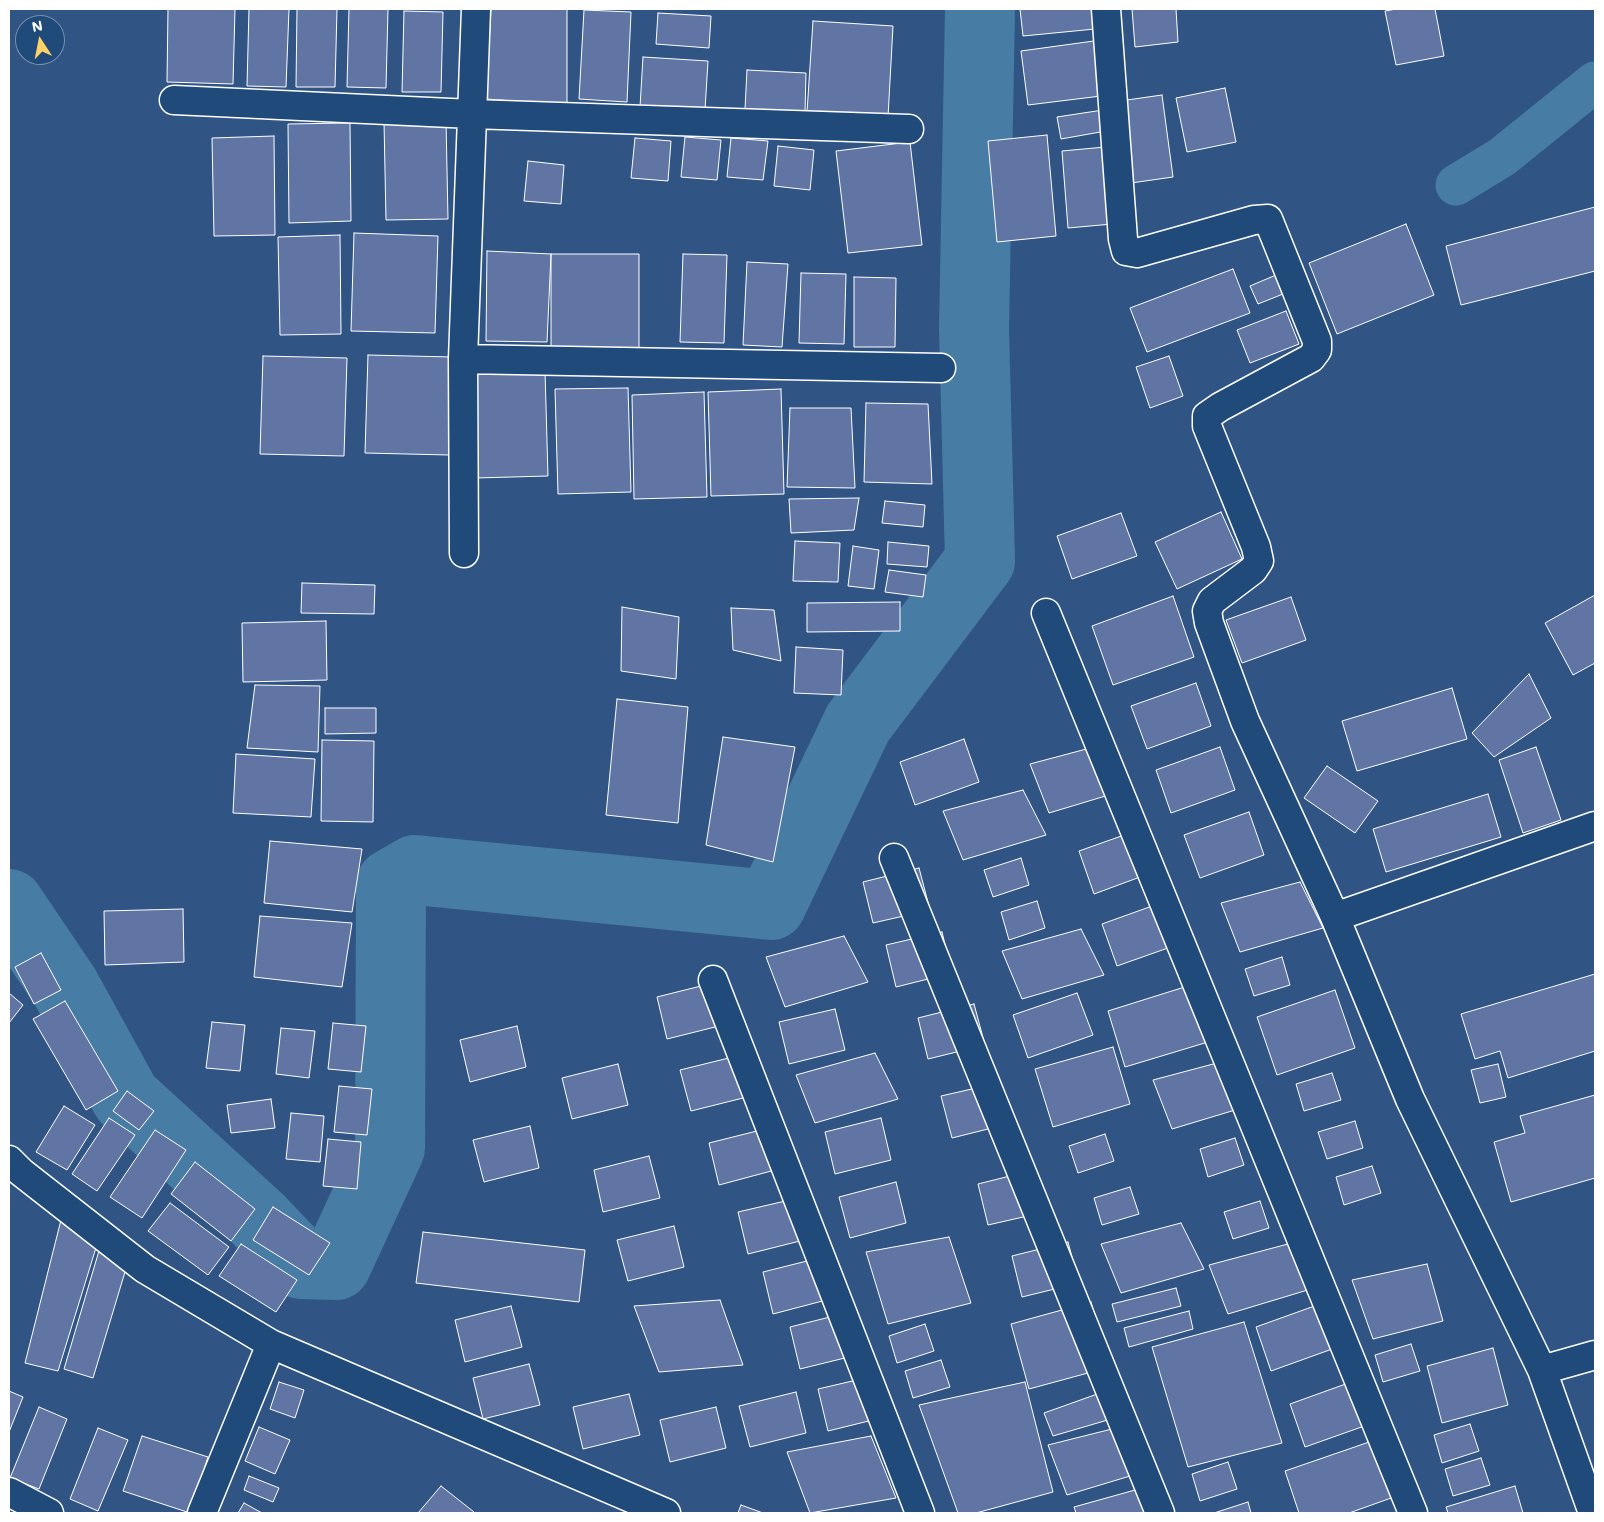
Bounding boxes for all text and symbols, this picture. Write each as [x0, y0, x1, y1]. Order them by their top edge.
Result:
north arrow [15, 15, 65, 65]
text: N [30, 15, 44, 36]

